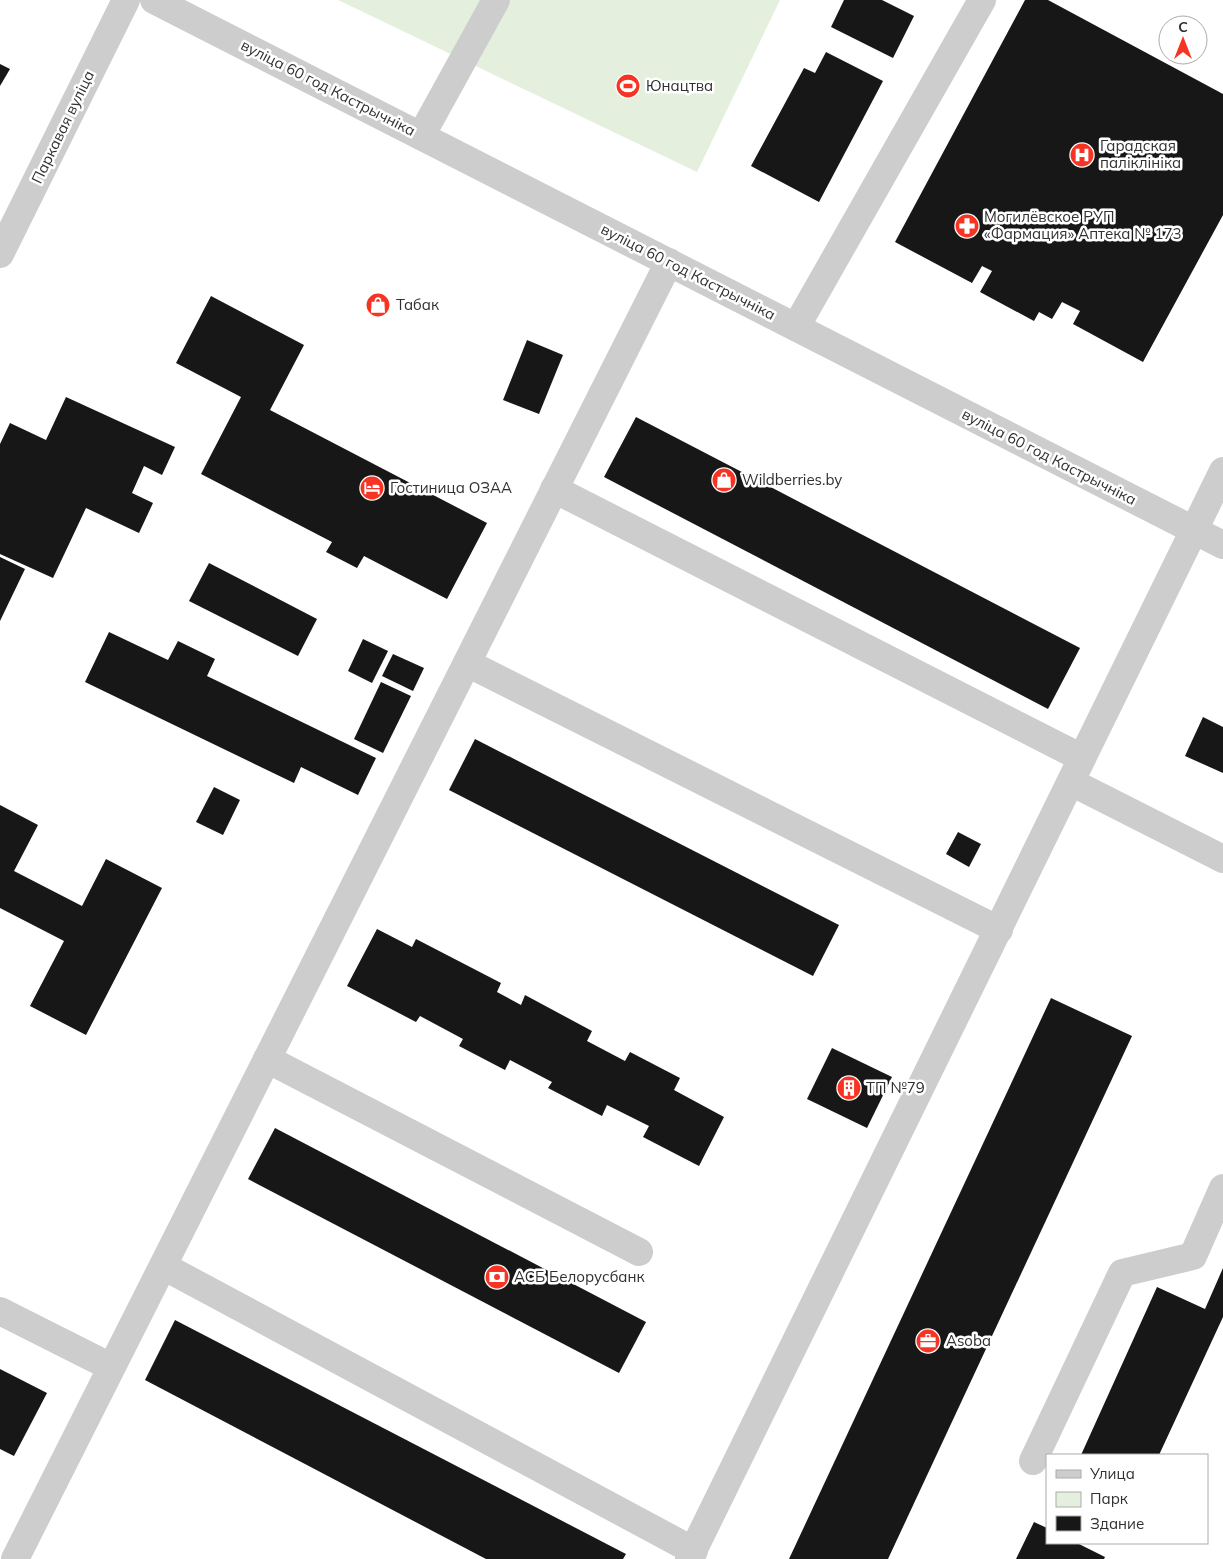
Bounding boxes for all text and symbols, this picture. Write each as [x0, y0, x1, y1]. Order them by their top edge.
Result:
north arrow [1158, 15, 1208, 65]
text: С [1178, 18, 1188, 36]
street label: вуліца 60 год Кастрычніка [238, 35, 419, 140]
street label: Паркавая вуліца [27, 67, 98, 186]
sports icon: Юнацтва [615, 73, 641, 99]
place label: Юнацтва [646, 76, 713, 95]
place label: Гарадская паліклініка [1100, 136, 1181, 172]
hospital icon: Гарадская паліклініка [1069, 142, 1095, 168]
place label: Могилёвское РУП «Фармация» Аптека № 173 [984, 207, 1182, 243]
pharmacy icon: Могилёвское РУП «Фармация» Аптека № 173 [954, 213, 980, 239]
street label: вуліца 60 год Кастрычніка [598, 219, 779, 324]
shop icon: Табак [365, 292, 391, 318]
place label: Табак [396, 295, 440, 314]
street label: вуліца 60 год Кастрычніка [959, 404, 1140, 509]
shop icon: Wildberries.by [711, 467, 737, 493]
place label: Wildberries.by [742, 470, 842, 489]
hotel icon: Гостиница ОЗАА [359, 475, 385, 501]
place label: Гостиница ОЗАА [390, 478, 512, 497]
building icon: ТП №79 [836, 1075, 862, 1101]
place label: ТП №79 [866, 1078, 925, 1097]
bank icon: АСБ Белорусбанк [484, 1264, 510, 1290]
place label: АСБ Белорусбанк [514, 1267, 645, 1286]
office icon: Asoba [915, 1328, 941, 1354]
place label: Asoba [946, 1331, 991, 1350]
legend [1046, 1454, 1208, 1544]
text: Улица [1089, 1464, 1135, 1483]
text: Парк [1090, 1489, 1129, 1508]
text: Здание [1090, 1514, 1144, 1533]

